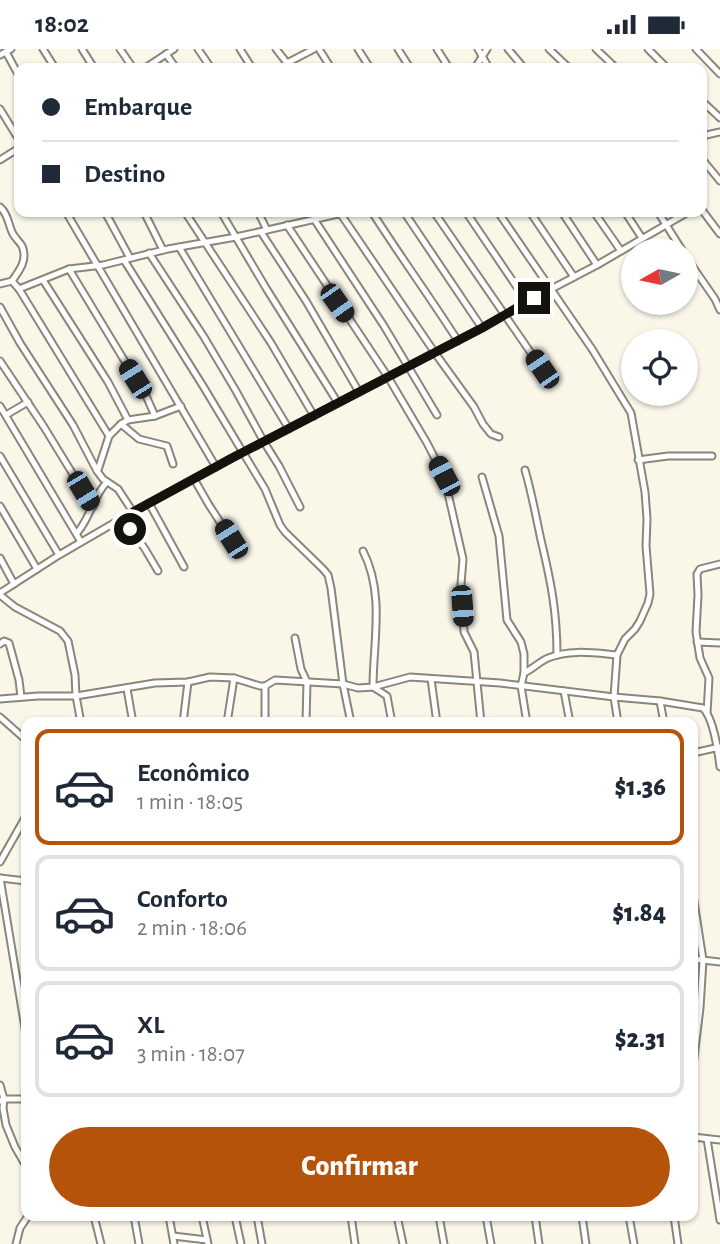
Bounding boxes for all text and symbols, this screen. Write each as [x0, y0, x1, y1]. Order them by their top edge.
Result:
text: 18:02 [35, 11, 89, 37]
text: Embarque [84, 94, 192, 120]
text: Destino [84, 161, 165, 187]
north arrow [621, 238, 698, 315]
map controls [621, 238, 698, 406]
car [317, 280, 358, 326]
route end [518, 282, 550, 314]
button: locate [621, 329, 698, 406]
car [522, 346, 563, 392]
car [115, 356, 156, 402]
car [425, 453, 464, 499]
car [64, 468, 103, 514]
route start [114, 513, 146, 545]
car [211, 516, 252, 562]
car [451, 584, 474, 628]
icon: car [53, 756, 116, 819]
text: Econômico [137, 760, 250, 786]
text: $1.36 [614, 774, 666, 800]
text: 1 min · 18:05 [137, 791, 243, 814]
icon: car [53, 882, 116, 945]
text: Conforto [137, 886, 228, 912]
text: $1.84 [612, 900, 666, 926]
text: 2 min · 18:06 [137, 917, 247, 940]
icon: car [53, 1008, 116, 1071]
text: XL [137, 1012, 164, 1038]
text: $2.31 [615, 1026, 666, 1052]
text: 3 min · 18:07 [137, 1043, 245, 1066]
button: Confirmar [49, 1127, 670, 1207]

